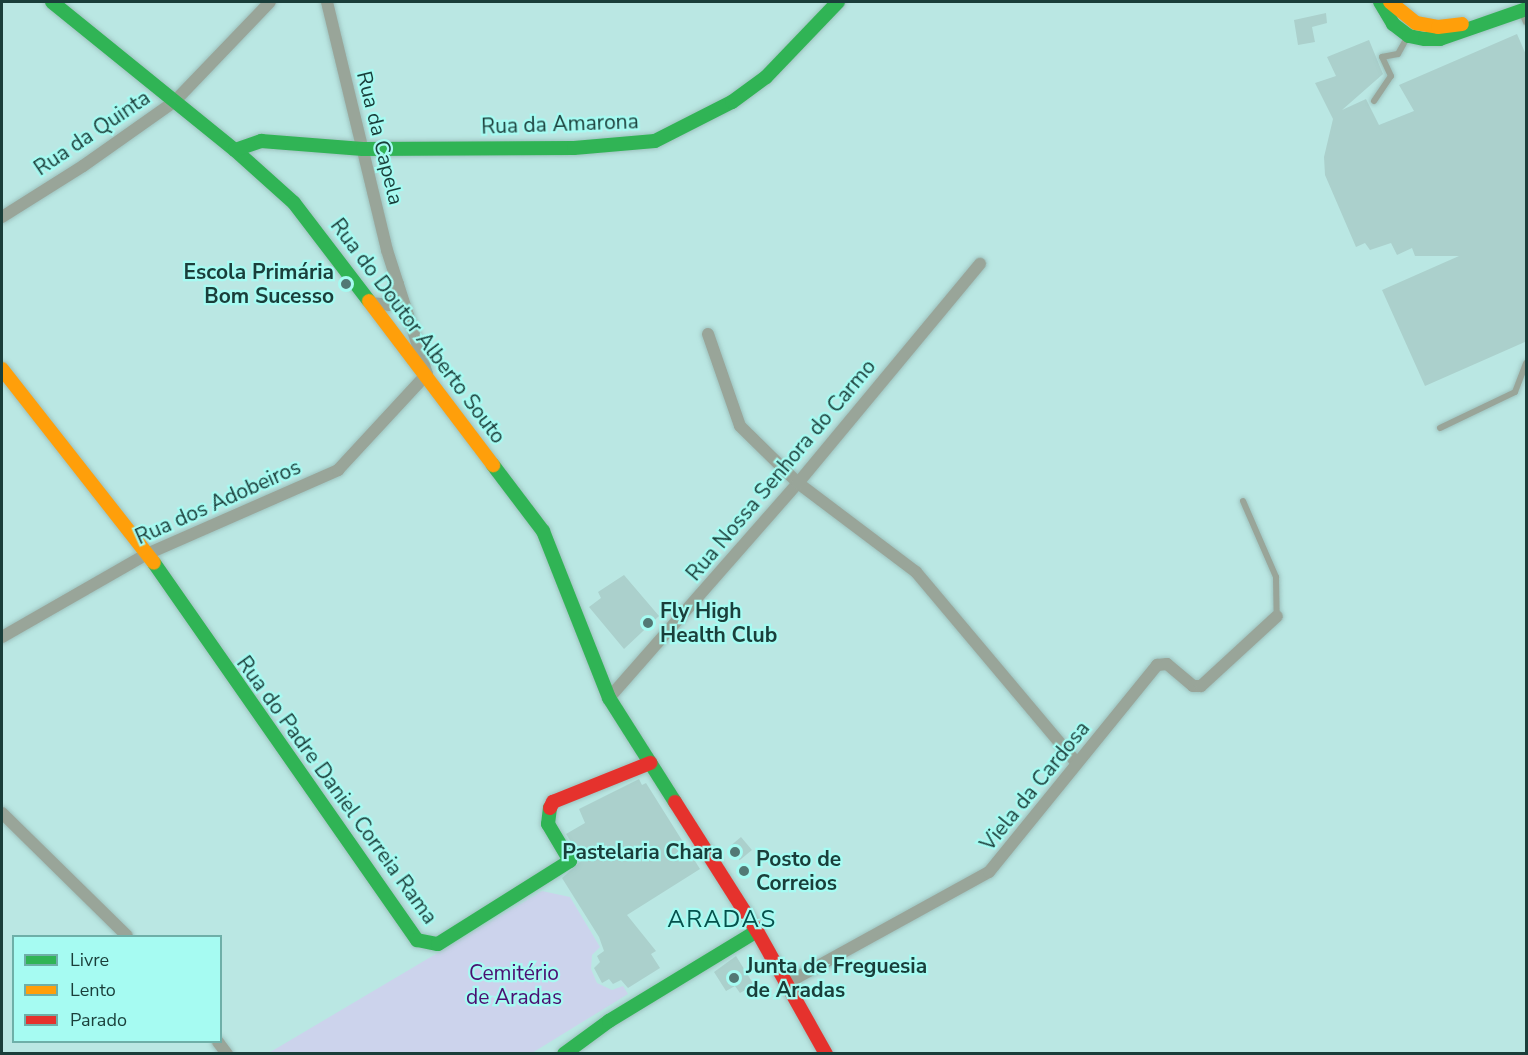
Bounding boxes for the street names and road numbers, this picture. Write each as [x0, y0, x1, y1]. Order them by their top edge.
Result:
street label: Rua da Capela [351, 69, 409, 207]
street label: Rua da Quinta [29, 85, 155, 181]
street label: Rua da Amarona [481, 109, 639, 139]
street label: Rua do Doutor Alberto Souto [325, 214, 511, 448]
street label: Rua Nossa Senhora do Carmo [681, 354, 881, 586]
street label: Rua dos Adobeiros [131, 454, 305, 550]
street label: Rua do Padre Daniel Correia Rama [231, 651, 443, 929]
street label: Viela da Cardosa [975, 716, 1095, 856]

